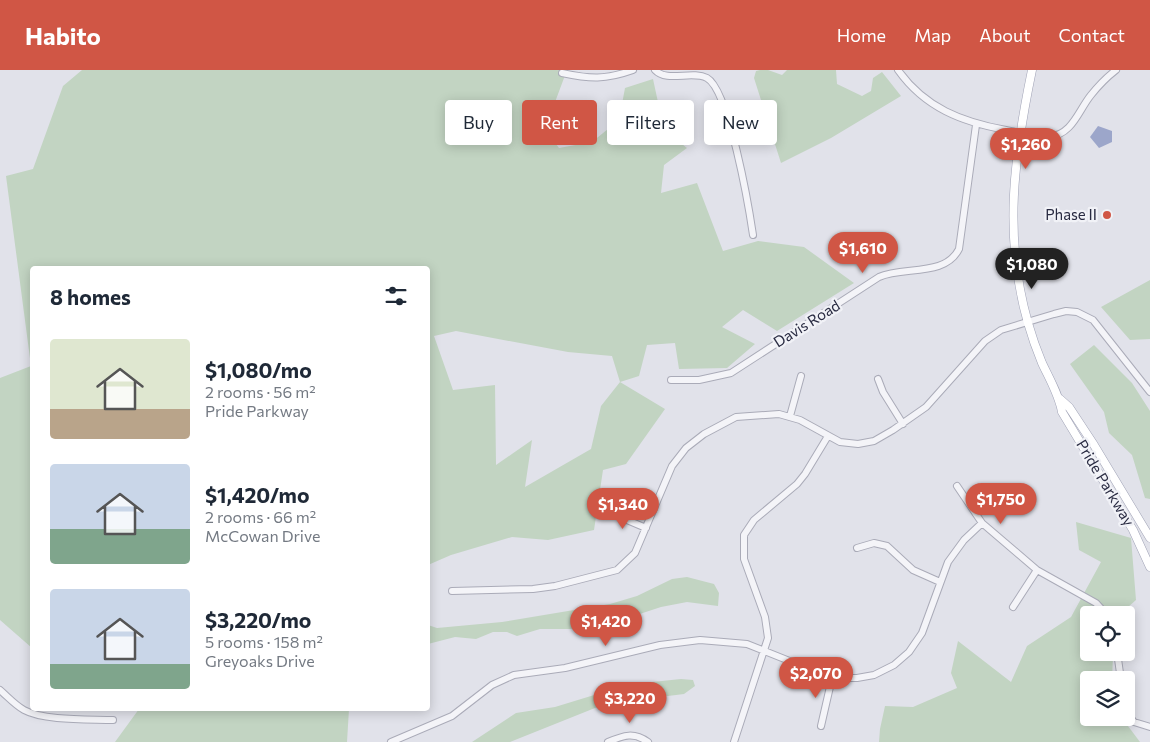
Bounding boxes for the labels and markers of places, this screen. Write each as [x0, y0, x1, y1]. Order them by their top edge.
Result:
pin: $1,260 [985, 128, 1067, 170]
place label: Phase II [1045, 205, 1097, 223]
marker: Phase II [1101, 209, 1113, 221]
pin: $1,610 [822, 232, 904, 274]
pin: $1,080 [991, 248, 1073, 290]
pin: $1,750 [960, 482, 1042, 525]
pin: $1,340 [582, 488, 664, 530]
pin: $1,420 [565, 604, 647, 647]
pin: $2,070 [775, 656, 857, 699]
pin: $3,220 [589, 682, 671, 724]

